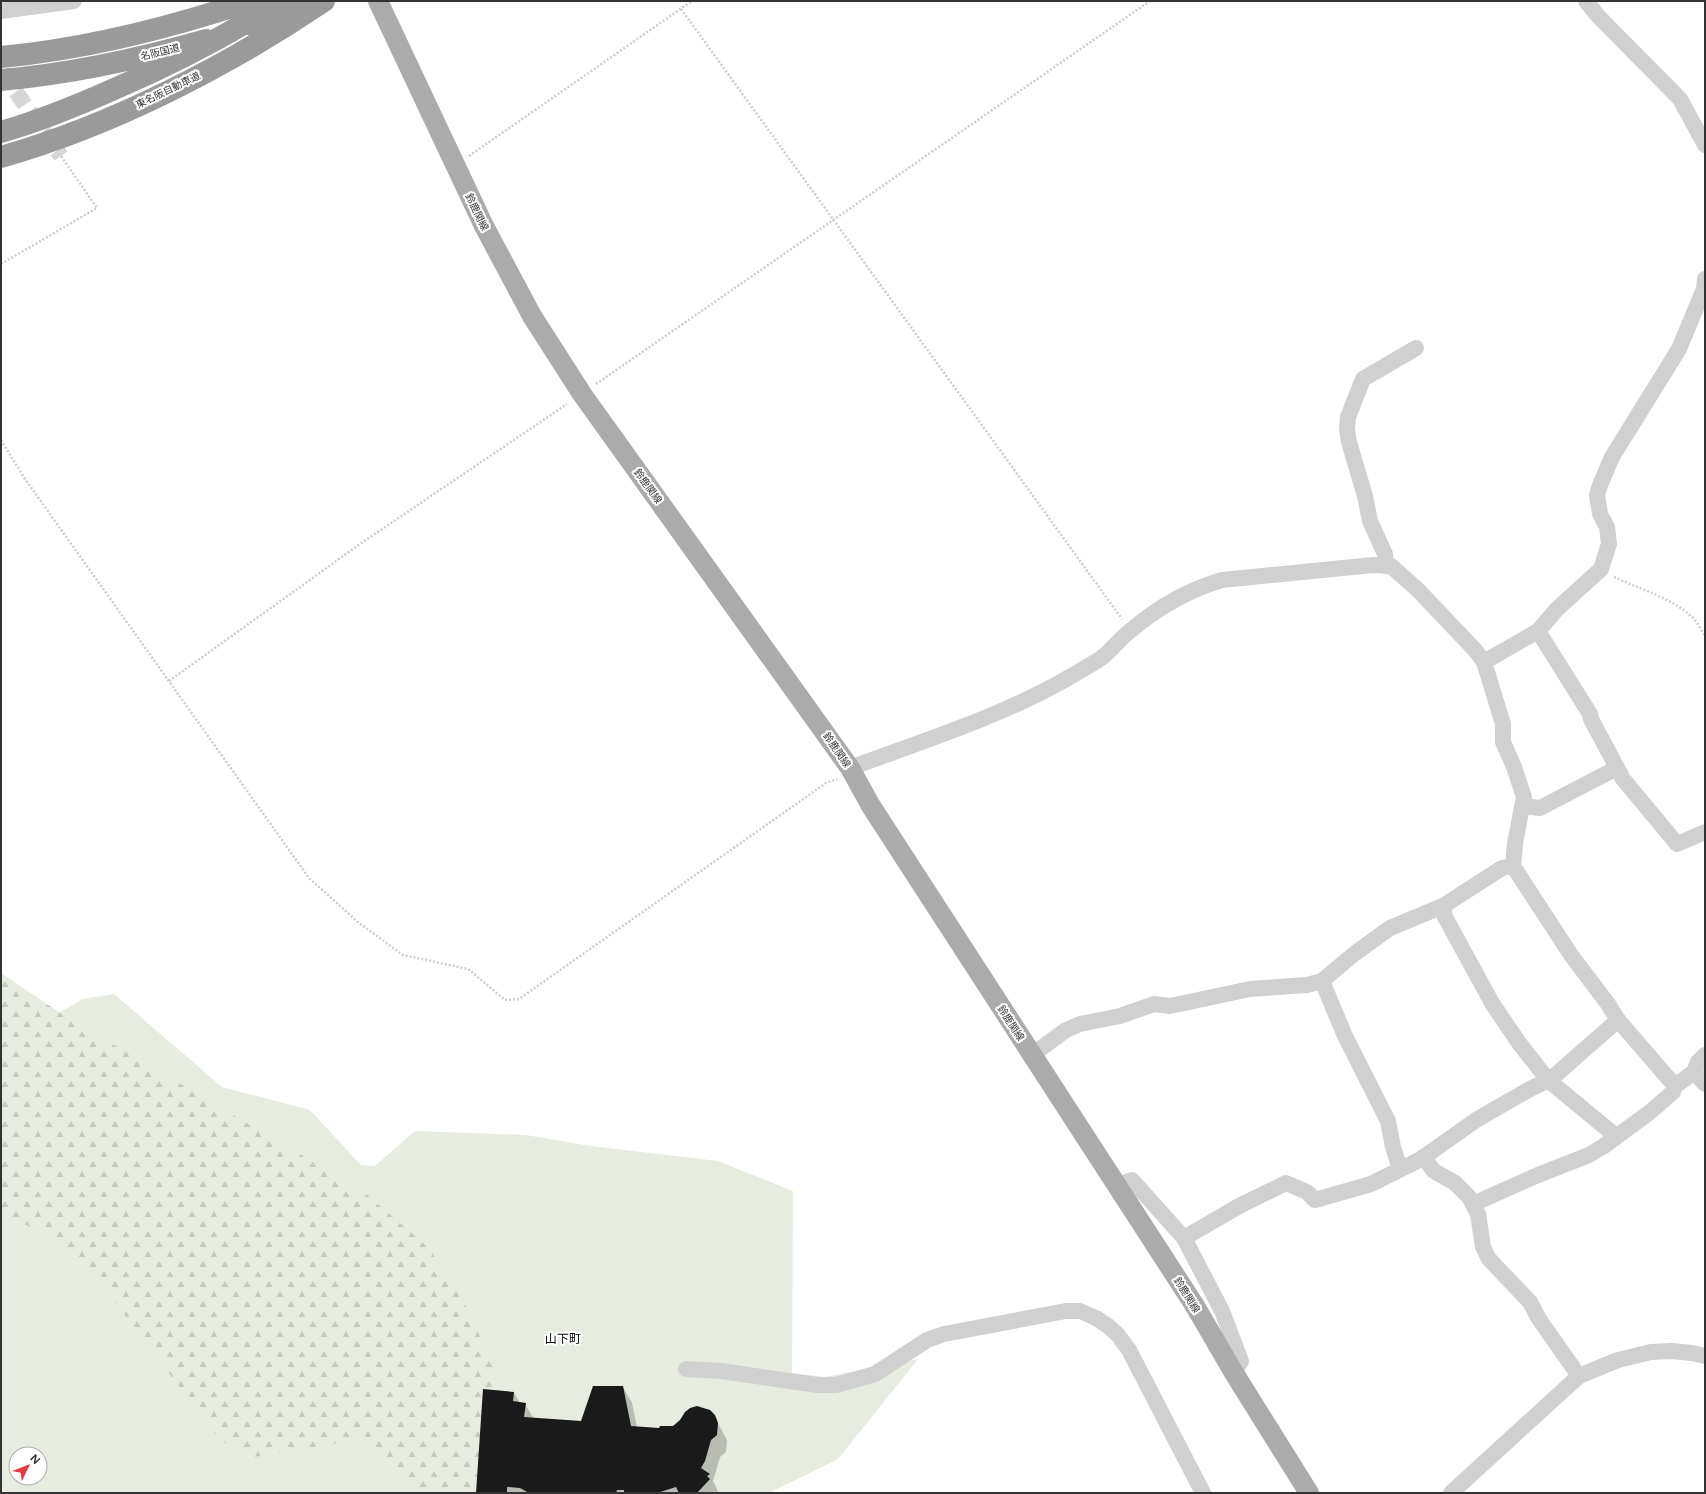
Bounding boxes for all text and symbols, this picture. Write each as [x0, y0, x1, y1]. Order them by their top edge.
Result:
street label: 名阪国道 [139, 41, 181, 63]
street label: 東名阪自動車道 [134, 69, 202, 111]
street label: 鈴鹿関線 [462, 191, 492, 233]
street label: 鈴鹿関線 [631, 466, 665, 506]
street label: 鈴鹿関線 [820, 730, 854, 770]
street label: 鈴鹿関線 [995, 1003, 1027, 1043]
street label: 鈴鹿関線 [1171, 1275, 1203, 1315]
district label: 山下町 [545, 1332, 581, 1346]
north arrow [8, 1446, 48, 1486]
text: N [27, 1452, 43, 1467]

